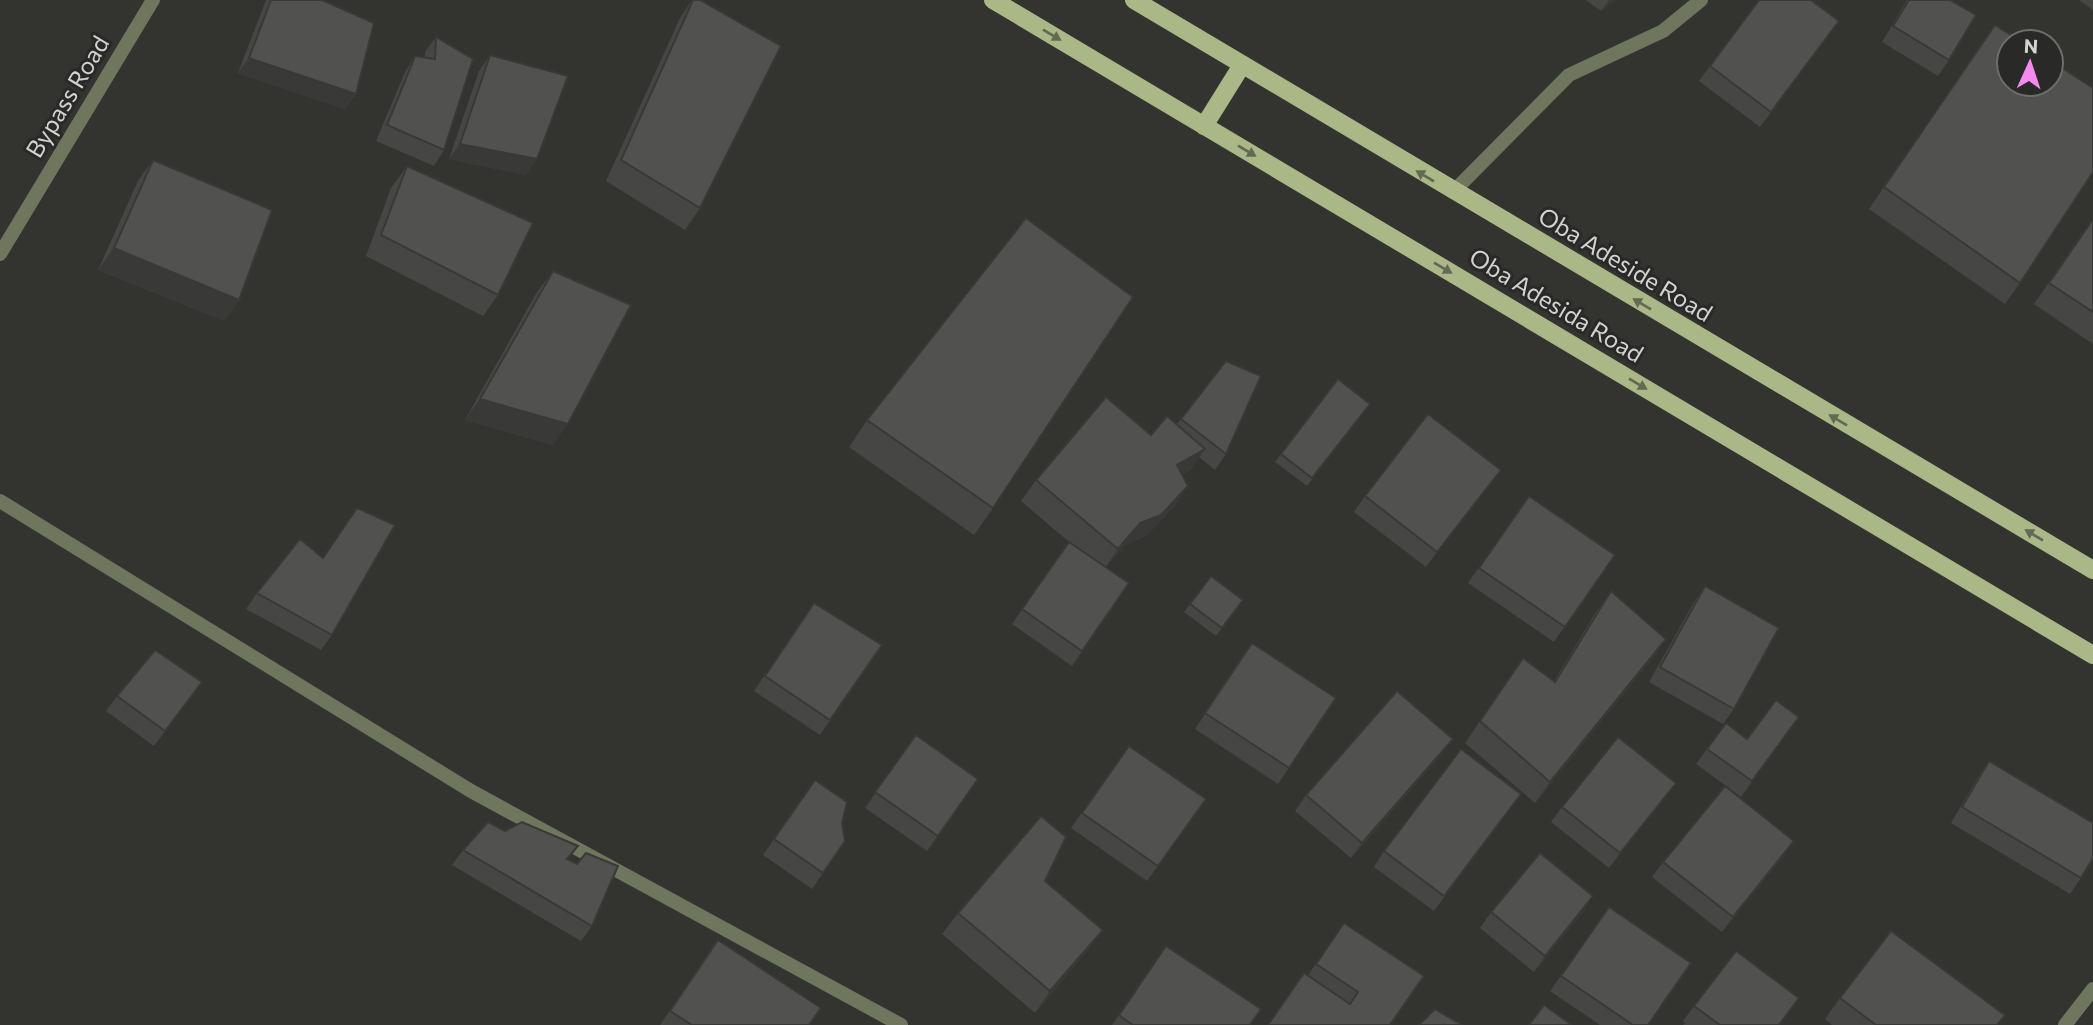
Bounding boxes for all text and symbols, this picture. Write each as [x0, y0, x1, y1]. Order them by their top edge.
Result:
north arrow [1995, 28, 2065, 98]
one-way arrow [1042, 29, 1061, 41]
street label: Bypass Road [19, 30, 114, 162]
text: N [2023, 34, 2039, 57]
one-way arrow [1238, 145, 1257, 158]
one-way arrow [1416, 169, 1435, 182]
street label: Oba Adeside Road [1534, 200, 1718, 327]
street label: Oba Adesida Road [1465, 241, 1649, 368]
one-way arrow [1433, 261, 1452, 274]
one-way arrow [1633, 298, 1652, 310]
one-way arrow [1629, 378, 1648, 390]
one-way arrow [1829, 413, 1848, 426]
one-way arrow [2025, 529, 2044, 542]

